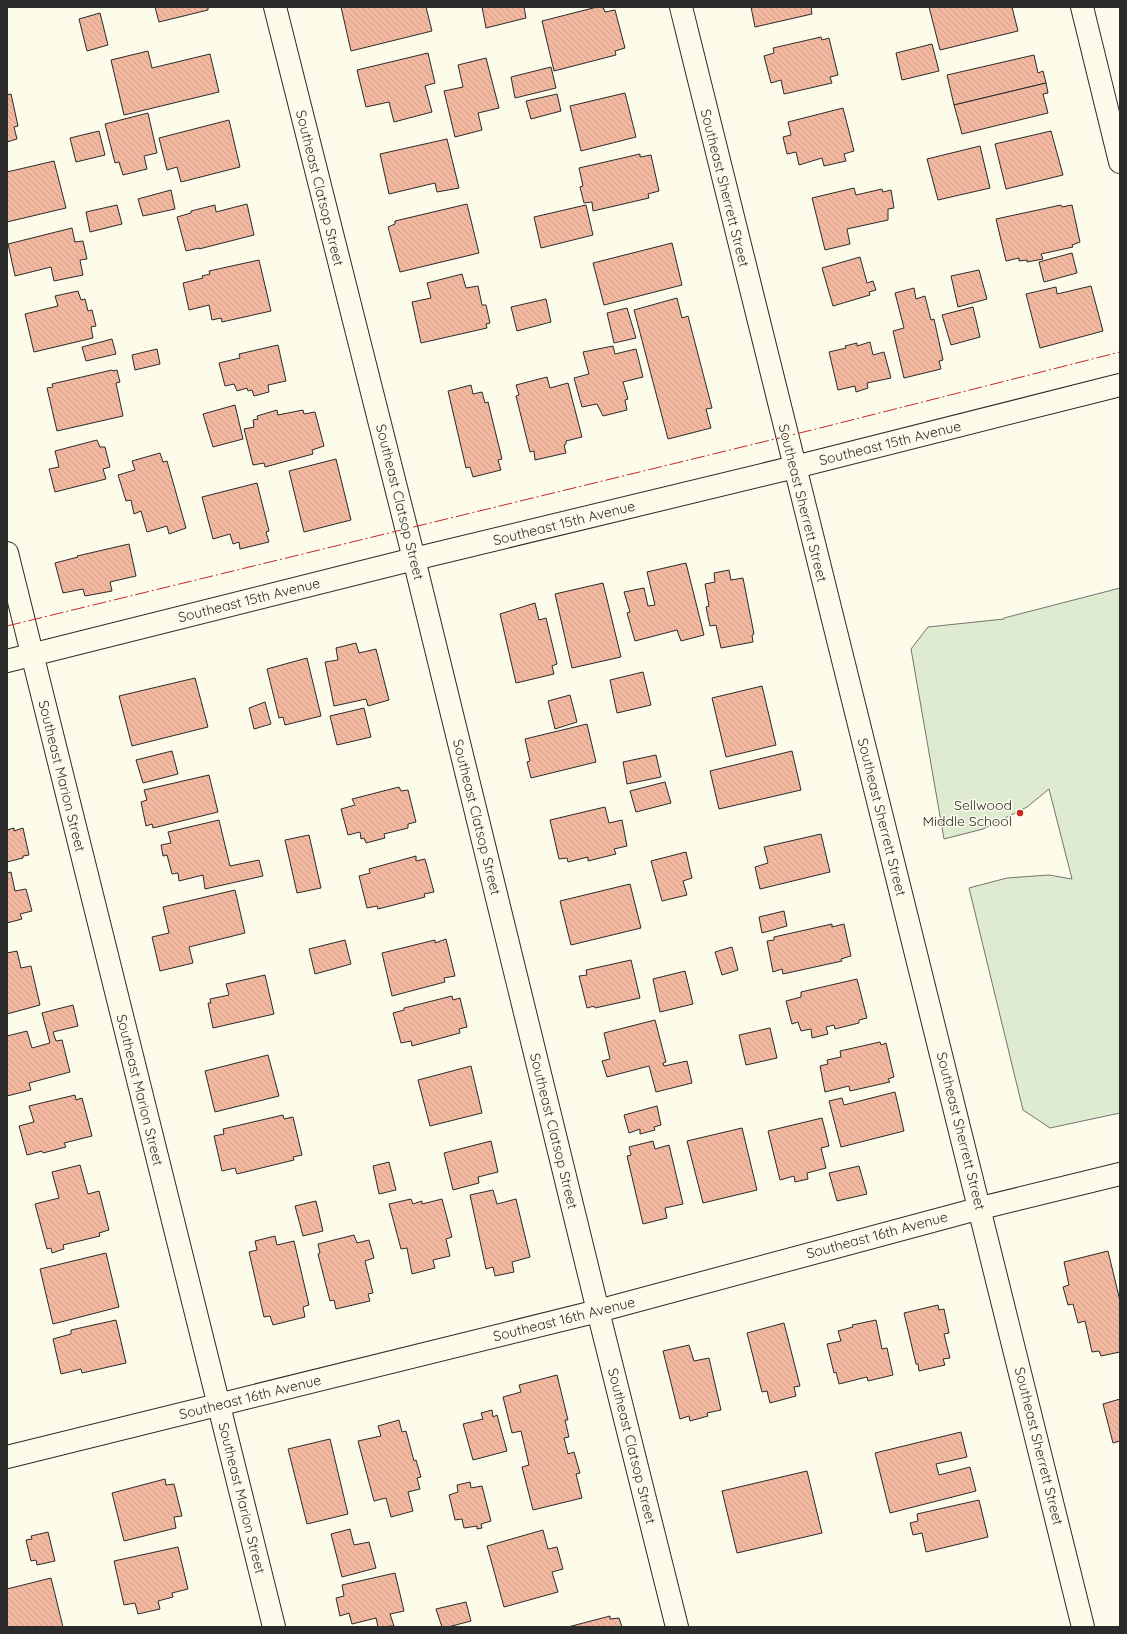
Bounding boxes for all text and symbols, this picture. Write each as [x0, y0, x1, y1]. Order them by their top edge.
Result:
street label: Southeast Sherrett Street [697, 107, 753, 269]
street label: Southeast Clatsop Street [292, 108, 348, 268]
street label: Southeast 15th Avenue [817, 417, 963, 469]
street label: Southeast Clatsop Street [372, 422, 428, 582]
street label: Southeast Sherrett Street [775, 422, 831, 584]
street label: Southeast 15th Avenue [491, 497, 637, 549]
street label: Southeast 15th Avenue [176, 574, 322, 626]
street label: Southeast Marion Street [34, 698, 90, 854]
street label: Southeast Sherrett Street [854, 736, 910, 898]
street label: Southeast Clatsop Street [449, 737, 505, 897]
place label: Sellwood Middle School [922, 796, 1012, 830]
marker: Sellwood Middle School [1015, 808, 1025, 818]
street label: Southeast Marion Street [112, 1012, 168, 1168]
street label: Southeast Sherrett Street [933, 1050, 989, 1212]
street label: Southeast Clatsop Street [526, 1051, 582, 1211]
street label: Southeast 16th Avenue [804, 1207, 950, 1263]
street label: Southeast 16th Avenue [491, 1293, 637, 1345]
street label: Southeast Sherrett Street [1011, 1365, 1067, 1527]
street label: Southeast Clatsop Street [604, 1366, 660, 1526]
street label: Southeast 16th Avenue [177, 1371, 323, 1423]
street label: Southeast Marion Street [214, 1420, 270, 1576]

